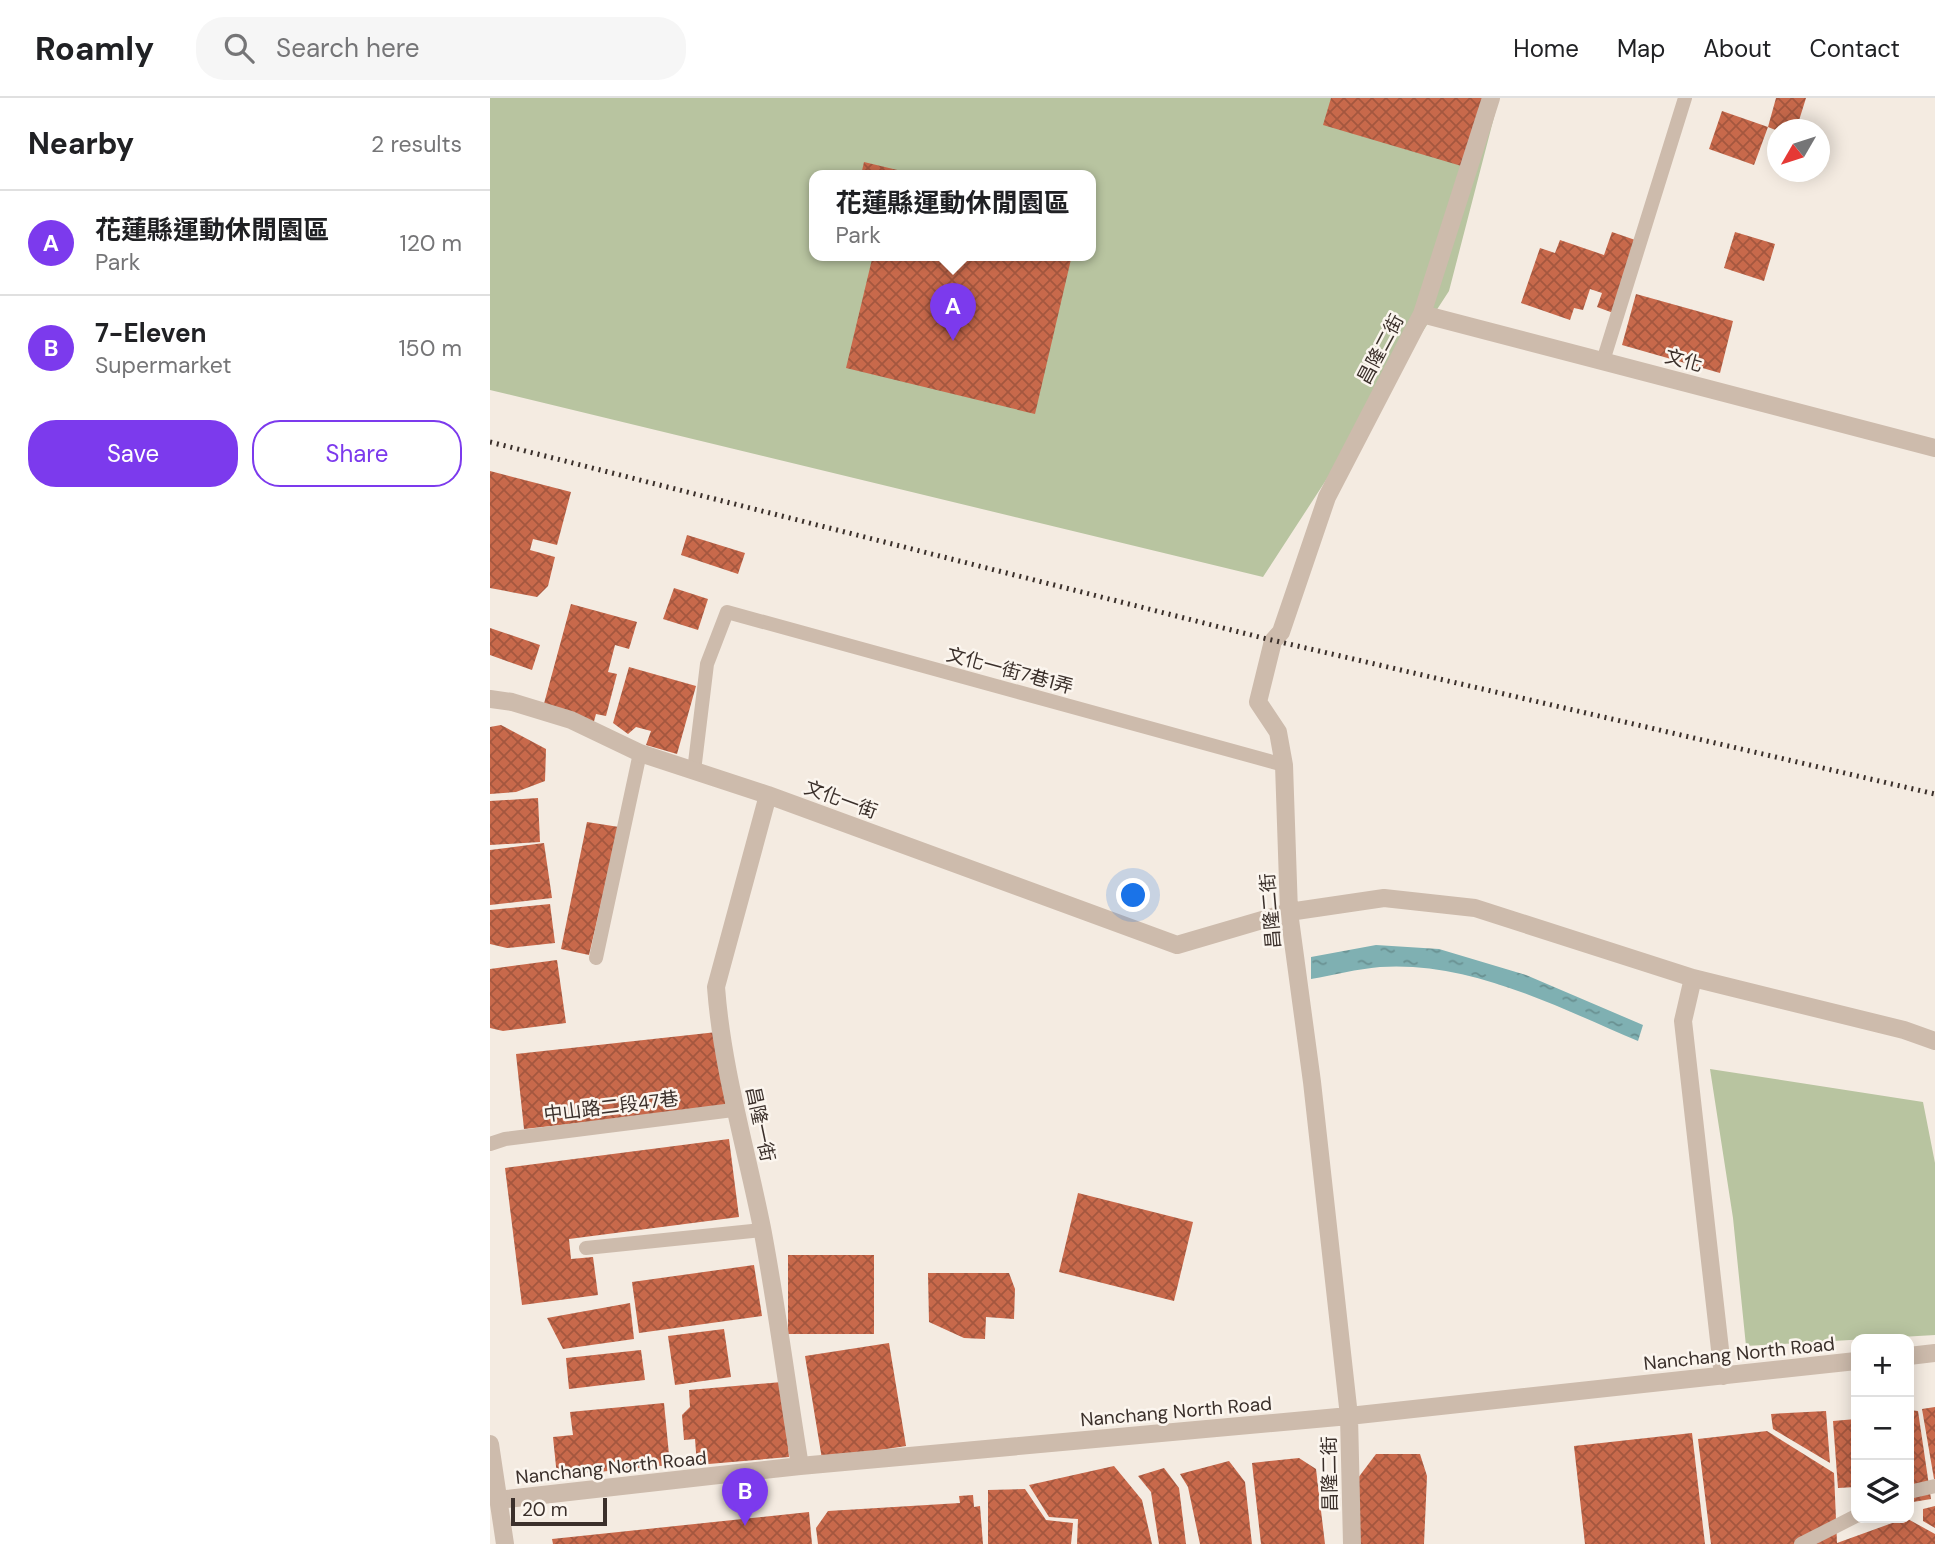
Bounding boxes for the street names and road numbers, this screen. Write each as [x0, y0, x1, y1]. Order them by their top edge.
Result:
street label: 昌隆二街 [1352, 310, 1409, 389]
street label: 文化 [1662, 343, 1705, 377]
street label: 文化一街7巷1弄 [944, 642, 1076, 699]
street label: 文化一街 [801, 775, 881, 824]
street label: 昌隆二街 [1255, 872, 1286, 950]
street label: 昌隆一街 [740, 1084, 781, 1164]
street label: 中山路二段47巷 [542, 1086, 680, 1127]
street label: Nanchang North Road [1642, 1331, 1836, 1376]
street label: Nanchang North Road [1079, 1391, 1273, 1432]
street label: 昌隆二街 [1316, 1436, 1343, 1512]
street label: Nanchang North Road [514, 1445, 708, 1490]

